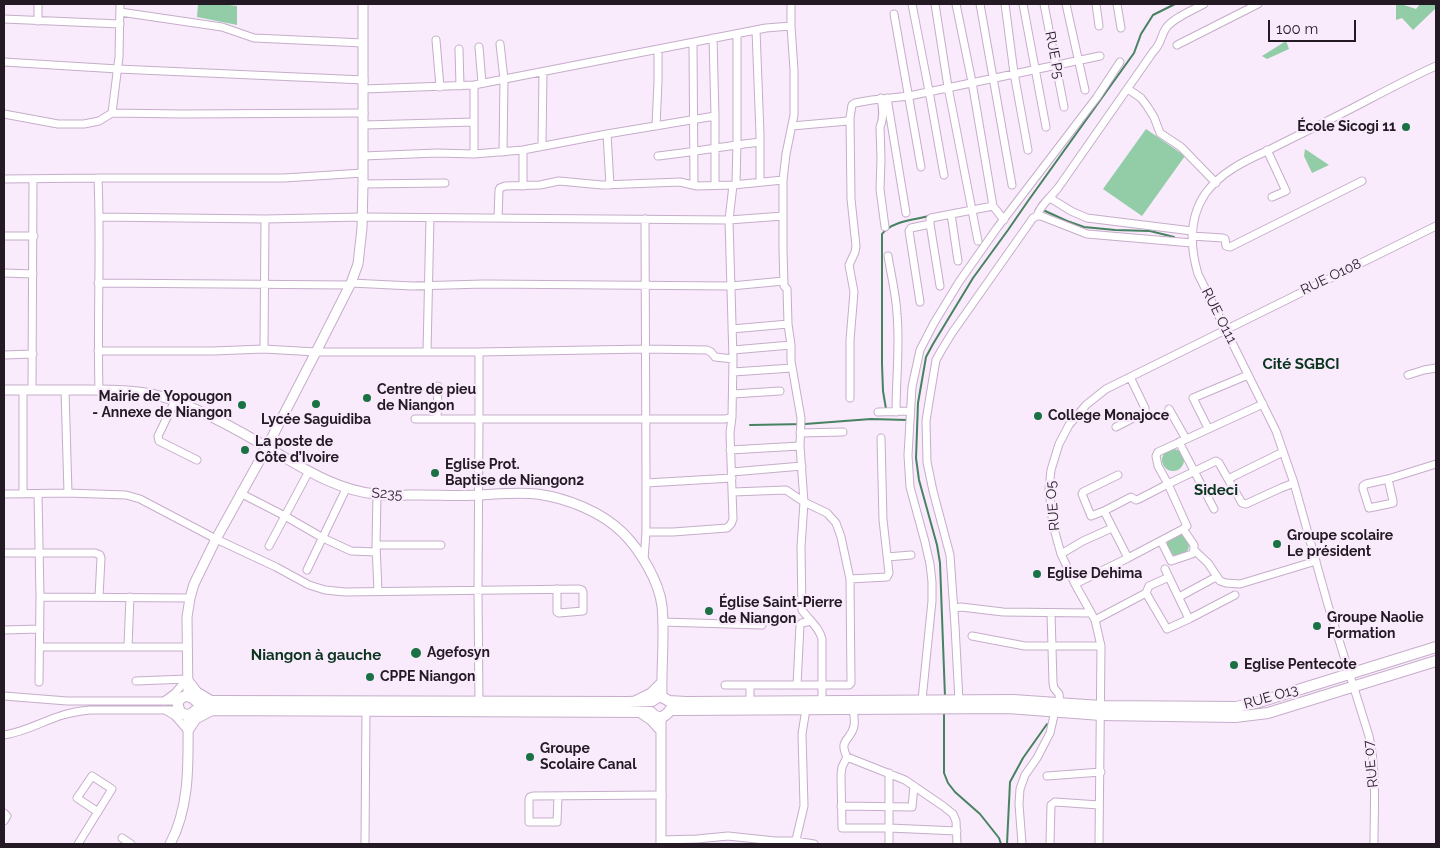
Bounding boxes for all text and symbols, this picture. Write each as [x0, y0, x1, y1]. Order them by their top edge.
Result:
scale bar [1270, 10, 1358, 42]
text: 100 m [1276, 20, 1318, 38]
street label: RUE P5 [1041, 30, 1067, 80]
place label: École Sicogi 11 [1297, 119, 1396, 135]
marker: École Sicogi 11 [1400, 121, 1412, 133]
street label: RUE O108 [1298, 255, 1364, 299]
street label: RUE O111 [1198, 285, 1240, 347]
district label: Cité SGBCI [1262, 355, 1340, 373]
place label: Centre de pieu de Niangon [377, 382, 476, 414]
place label: Mairie de Yopougon - Annexe de Niangon [92, 389, 232, 422]
marker: Centre de pieu de Niangon [361, 392, 373, 404]
marker: Lycée Saguidiba [310, 398, 322, 410]
marker: Mairie de Yopougon - Annexe de Niangon [236, 399, 248, 411]
place label: College Monajoce [1048, 408, 1169, 424]
marker: College Monajoce [1032, 410, 1044, 422]
place label: Lycée Saguidiba [261, 412, 371, 428]
place label: La poste de Côte d’Ivoire [255, 434, 339, 467]
marker: La poste de Côte d’Ivoire [239, 444, 251, 456]
place label: Eglise Prot. Baptise de Niangon2 [445, 457, 584, 490]
marker: Eglise Prot. Baptise de Niangon2 [429, 467, 441, 479]
street label: RUE O5 [1042, 480, 1064, 532]
district label: Sideci [1194, 481, 1238, 499]
street label: S235 [371, 485, 403, 503]
place label: Groupe scolaire Le président [1287, 528, 1393, 560]
marker: Groupe scolaire Le président [1271, 538, 1283, 550]
place label: Eglise Dehima [1047, 566, 1142, 582]
marker: Eglise Dehima [1031, 568, 1043, 580]
place label: Église Saint-Pierre de Niangon [719, 595, 842, 628]
marker: Église Saint-Pierre de Niangon [703, 605, 715, 617]
place label: Groupe Naolie Formation [1327, 610, 1424, 642]
marker: Groupe Naolie Formation [1311, 620, 1323, 632]
place label: Agefosyn [427, 645, 490, 661]
district label: Niangon à gauche [251, 646, 381, 664]
marker: Agefosyn [409, 646, 423, 660]
place label: Eglise Pentecote [1244, 657, 1357, 673]
marker: Eglise Pentecote [1228, 659, 1240, 671]
place label: CPPE Niangon [380, 669, 475, 685]
marker: CPPE Niangon [364, 671, 376, 683]
street label: RUE O13 [1242, 681, 1300, 713]
street label: RUE 07 [1360, 739, 1382, 789]
place label: Groupe Scolaire Canal [540, 741, 637, 774]
marker: Groupe Scolaire Canal [524, 751, 536, 763]

